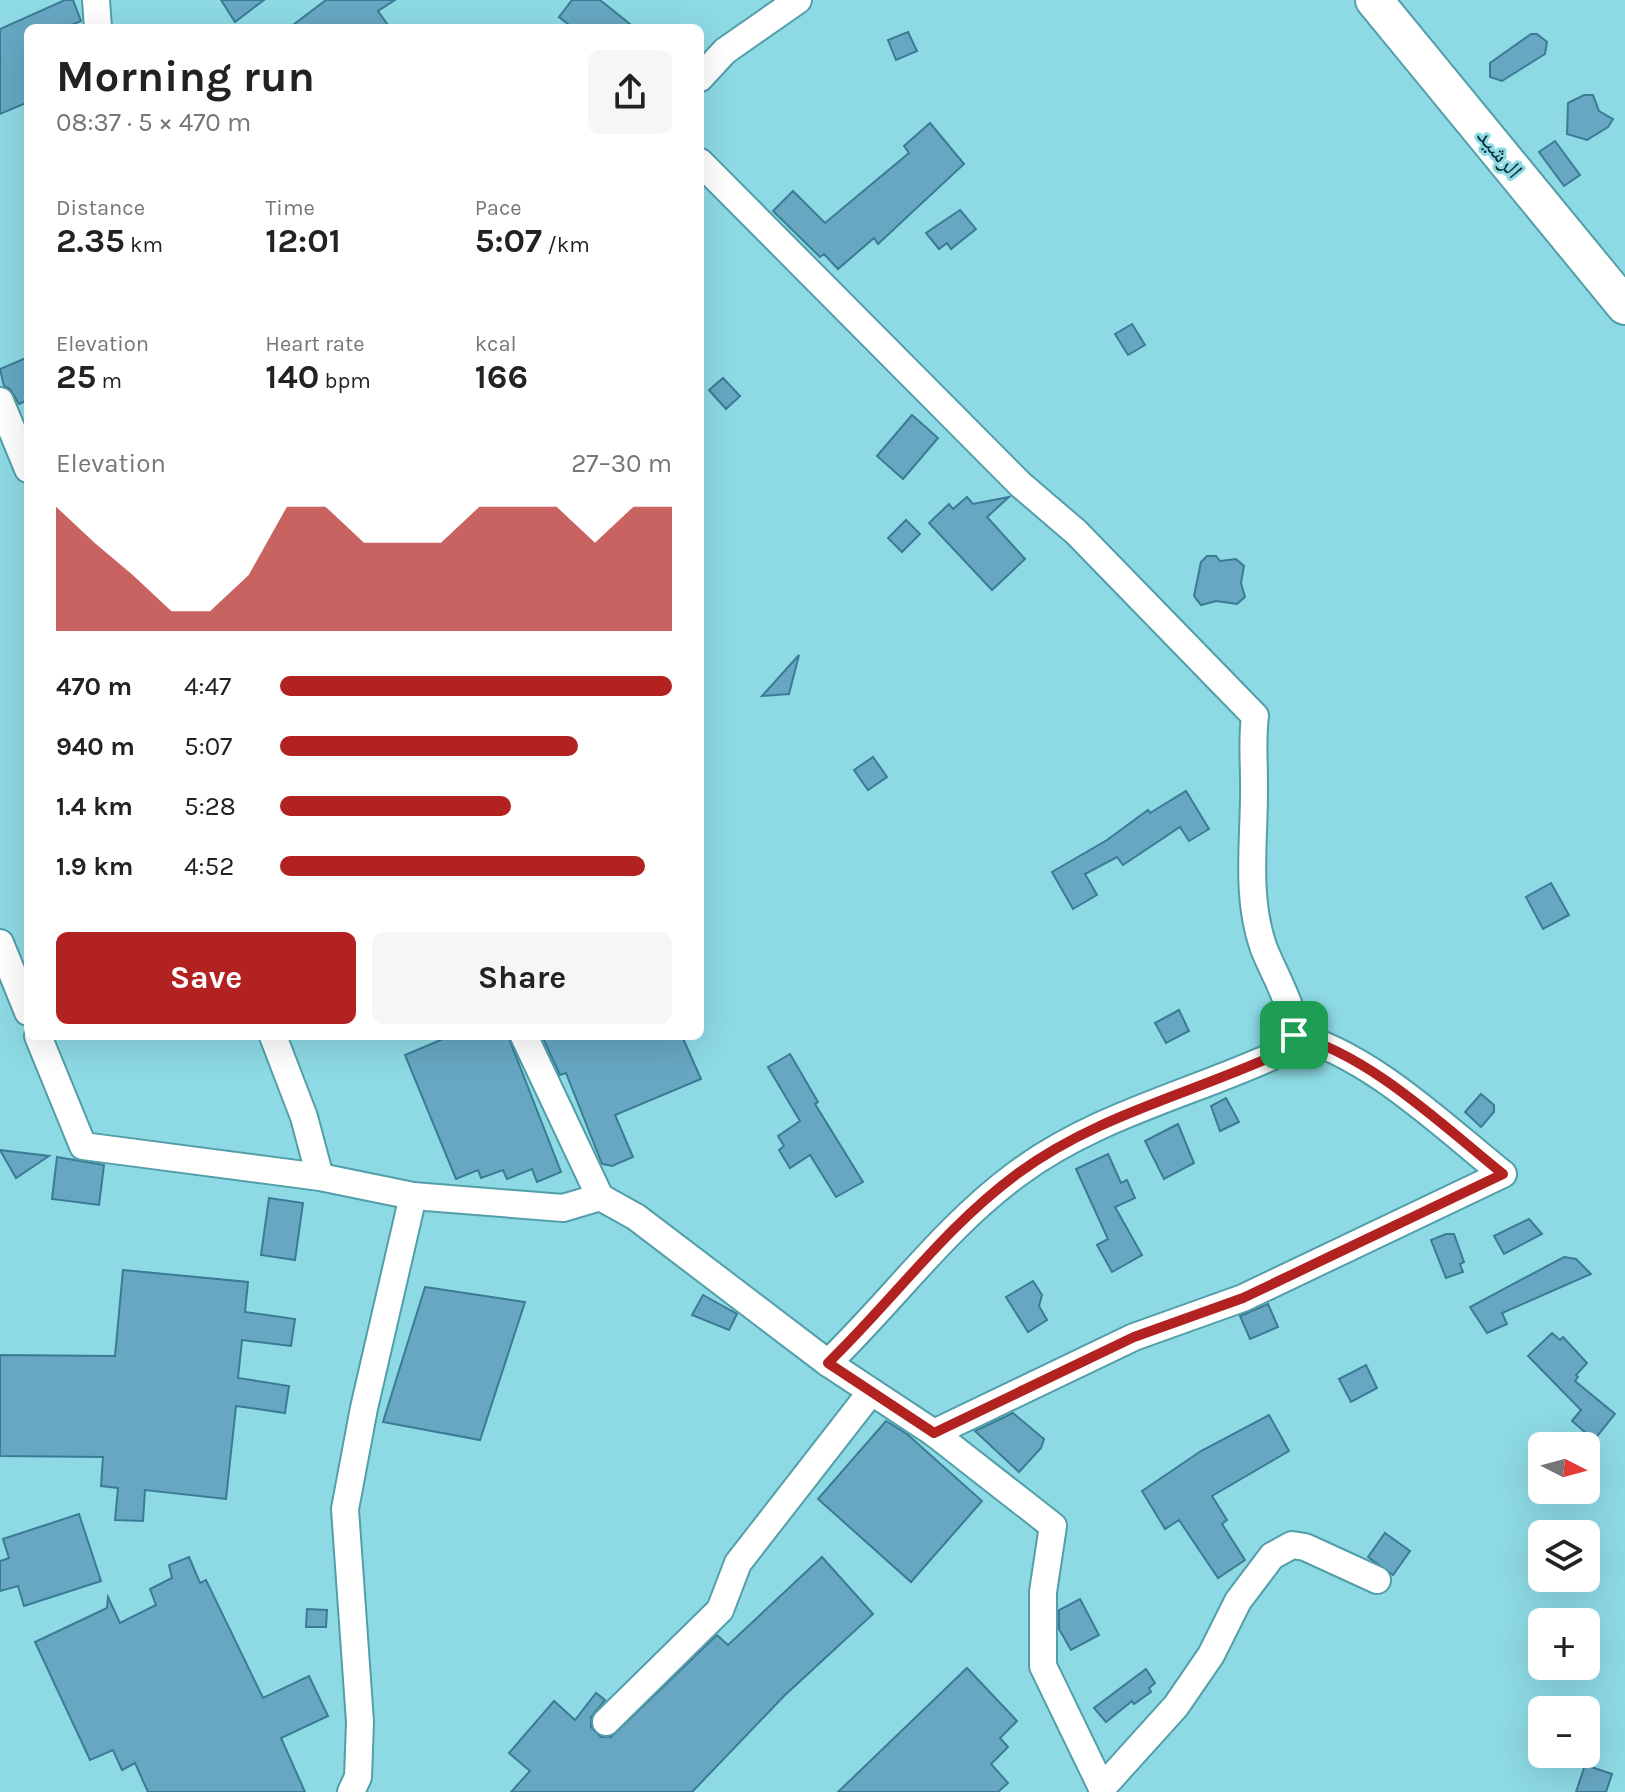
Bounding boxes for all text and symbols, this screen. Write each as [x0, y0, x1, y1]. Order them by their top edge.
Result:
button: share [588, 50, 672, 134]
text: Morning run [56, 51, 315, 102]
text: 08:37 · 5 × 470 m [56, 107, 251, 138]
street label: الرشيد [1471, 122, 1529, 184]
text: Distance [56, 195, 145, 221]
text: Time [265, 195, 315, 221]
text: Pace [475, 195, 522, 221]
text: 2.35 [56, 221, 125, 261]
text: 12:01 [265, 221, 341, 261]
text: 5:07 [475, 221, 542, 261]
text: km [125, 232, 163, 258]
text: /km [542, 232, 590, 258]
text: Elevation [56, 331, 149, 357]
text: Heart rate [265, 331, 365, 357]
text: kcal [475, 331, 517, 357]
text: 25 [56, 357, 96, 397]
text: 140 [265, 357, 319, 397]
text: 166 [475, 357, 528, 397]
text: m [96, 368, 122, 394]
text: bpm [319, 368, 371, 394]
text: Elevation [56, 448, 166, 479]
text: 27–30 m [571, 448, 672, 479]
text: 470 m [56, 671, 132, 702]
text: 4:47 [184, 671, 231, 702]
text: 940 m [56, 731, 135, 762]
text: 5:07 [184, 731, 232, 762]
text: 1.4 km [56, 791, 133, 822]
text: 5:28 [184, 791, 236, 822]
text: 1.9 km [56, 851, 133, 882]
text: 4:52 [184, 851, 234, 882]
button: Save [56, 932, 356, 1024]
button: Share [372, 932, 672, 1024]
pin [1260, 1001, 1328, 1069]
icon: arrive [1272, 1013, 1316, 1057]
north arrow [1528, 1432, 1600, 1504]
map controls [1528, 1432, 1600, 1768]
button: layers [1528, 1520, 1600, 1592]
button: + [1528, 1608, 1600, 1680]
button: − [1528, 1696, 1600, 1768]

